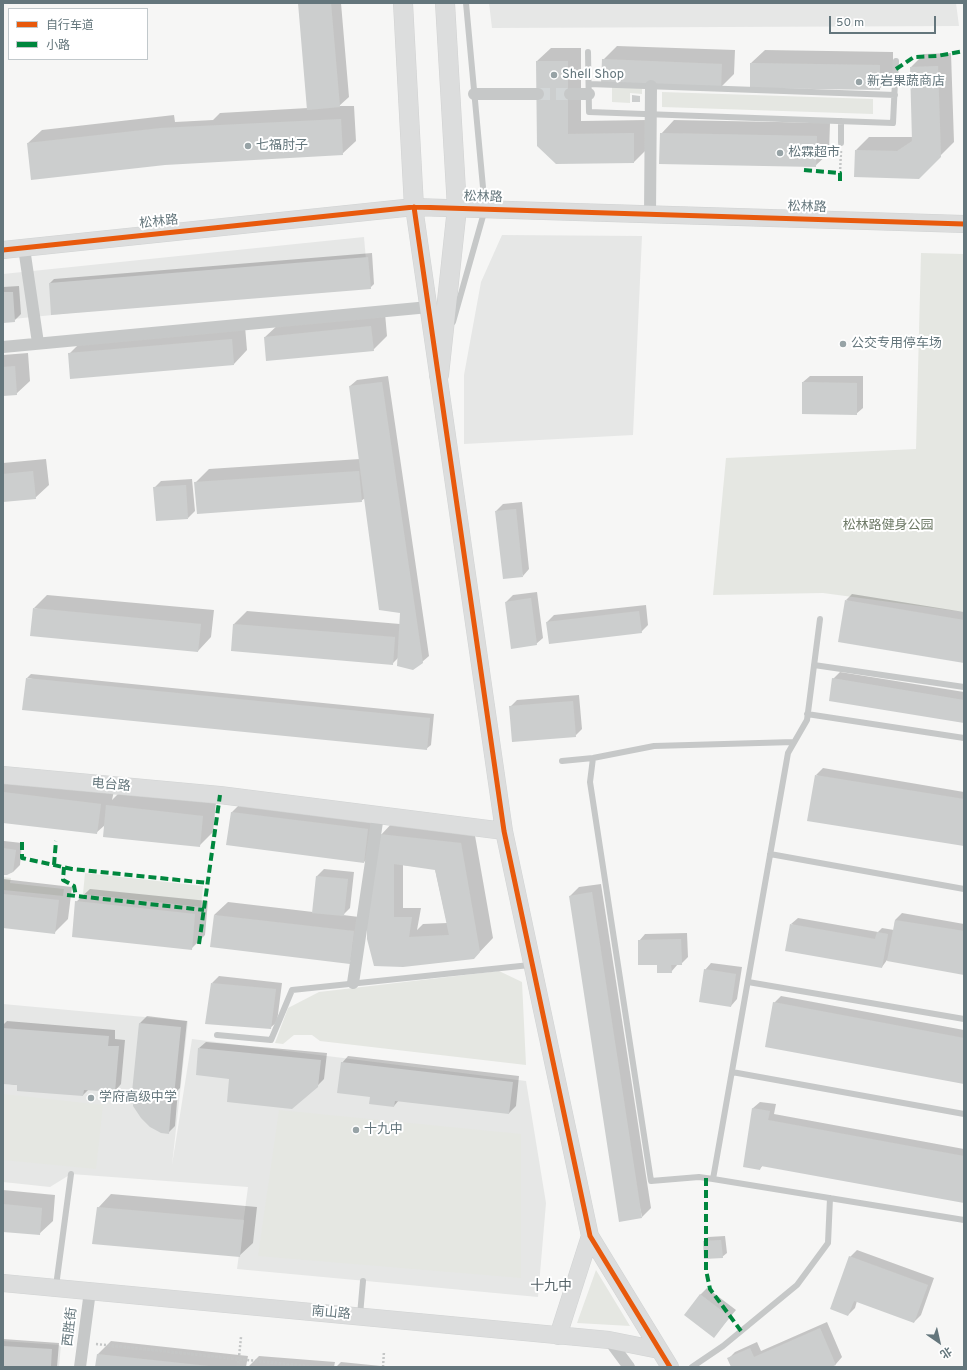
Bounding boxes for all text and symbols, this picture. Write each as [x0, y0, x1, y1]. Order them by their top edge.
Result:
legend [8, 8, 148, 60]
scale bar [831, 8, 938, 34]
text: 50 m [836, 15, 864, 31]
text: 自行车道 [46, 18, 94, 34]
text: 小路 [46, 38, 70, 54]
place label: Shell Shop [562, 67, 624, 83]
marker: Shell Shop [549, 70, 559, 80]
place label: 新岩果蔬商店 [867, 74, 945, 90]
marker: 新岩果蔬商店 [854, 77, 864, 87]
place label: 七福肘子 [256, 138, 308, 154]
marker: 七福肘子 [243, 141, 253, 151]
place label: 松霖超市 [788, 145, 840, 161]
marker: 松霖超市 [775, 148, 785, 158]
street label: 松林路 [463, 190, 503, 206]
street label: 松林路 [787, 200, 827, 216]
street label: 松林路 [139, 213, 179, 233]
place label: 公交专用停车场 [851, 336, 942, 352]
marker: 公交专用停车场 [838, 339, 848, 349]
park label: 松林路健身公园 [843, 518, 933, 534]
street label: 电台路 [91, 777, 131, 795]
place label: 学府高级中学 [99, 1090, 177, 1106]
marker: 学府高级中学 [86, 1093, 96, 1103]
place label: 十九中 [364, 1122, 403, 1138]
marker: 十九中 [351, 1125, 361, 1135]
district label: 十九中 [530, 1279, 572, 1295]
street label: 南山路 [311, 1305, 351, 1323]
street label: 西胜街 [61, 1307, 81, 1347]
north arrow [919, 1322, 959, 1362]
text: 北 [937, 1343, 954, 1361]

